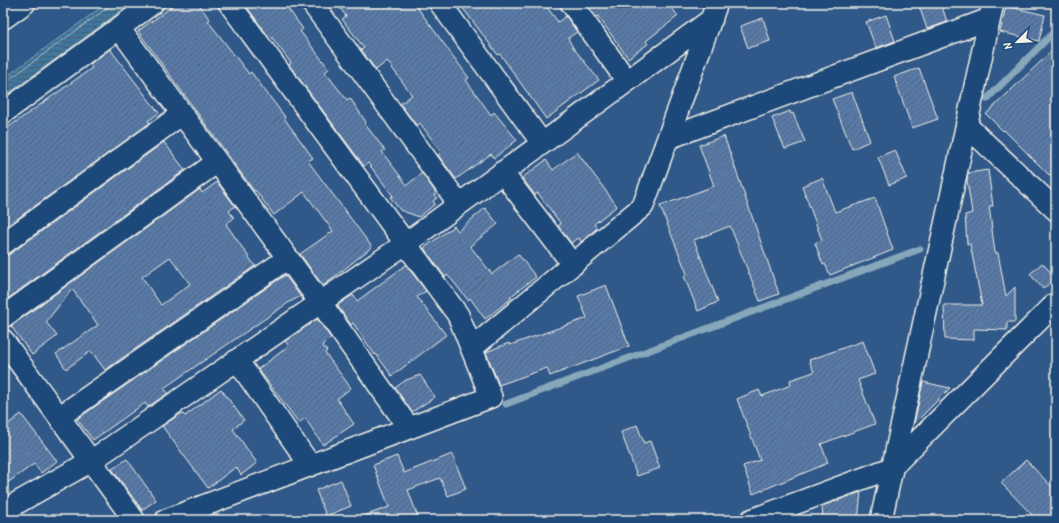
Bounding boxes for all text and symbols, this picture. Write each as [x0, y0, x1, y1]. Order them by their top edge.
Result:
north arrow [997, 22, 1037, 62]
text: N [999, 39, 1018, 52]

